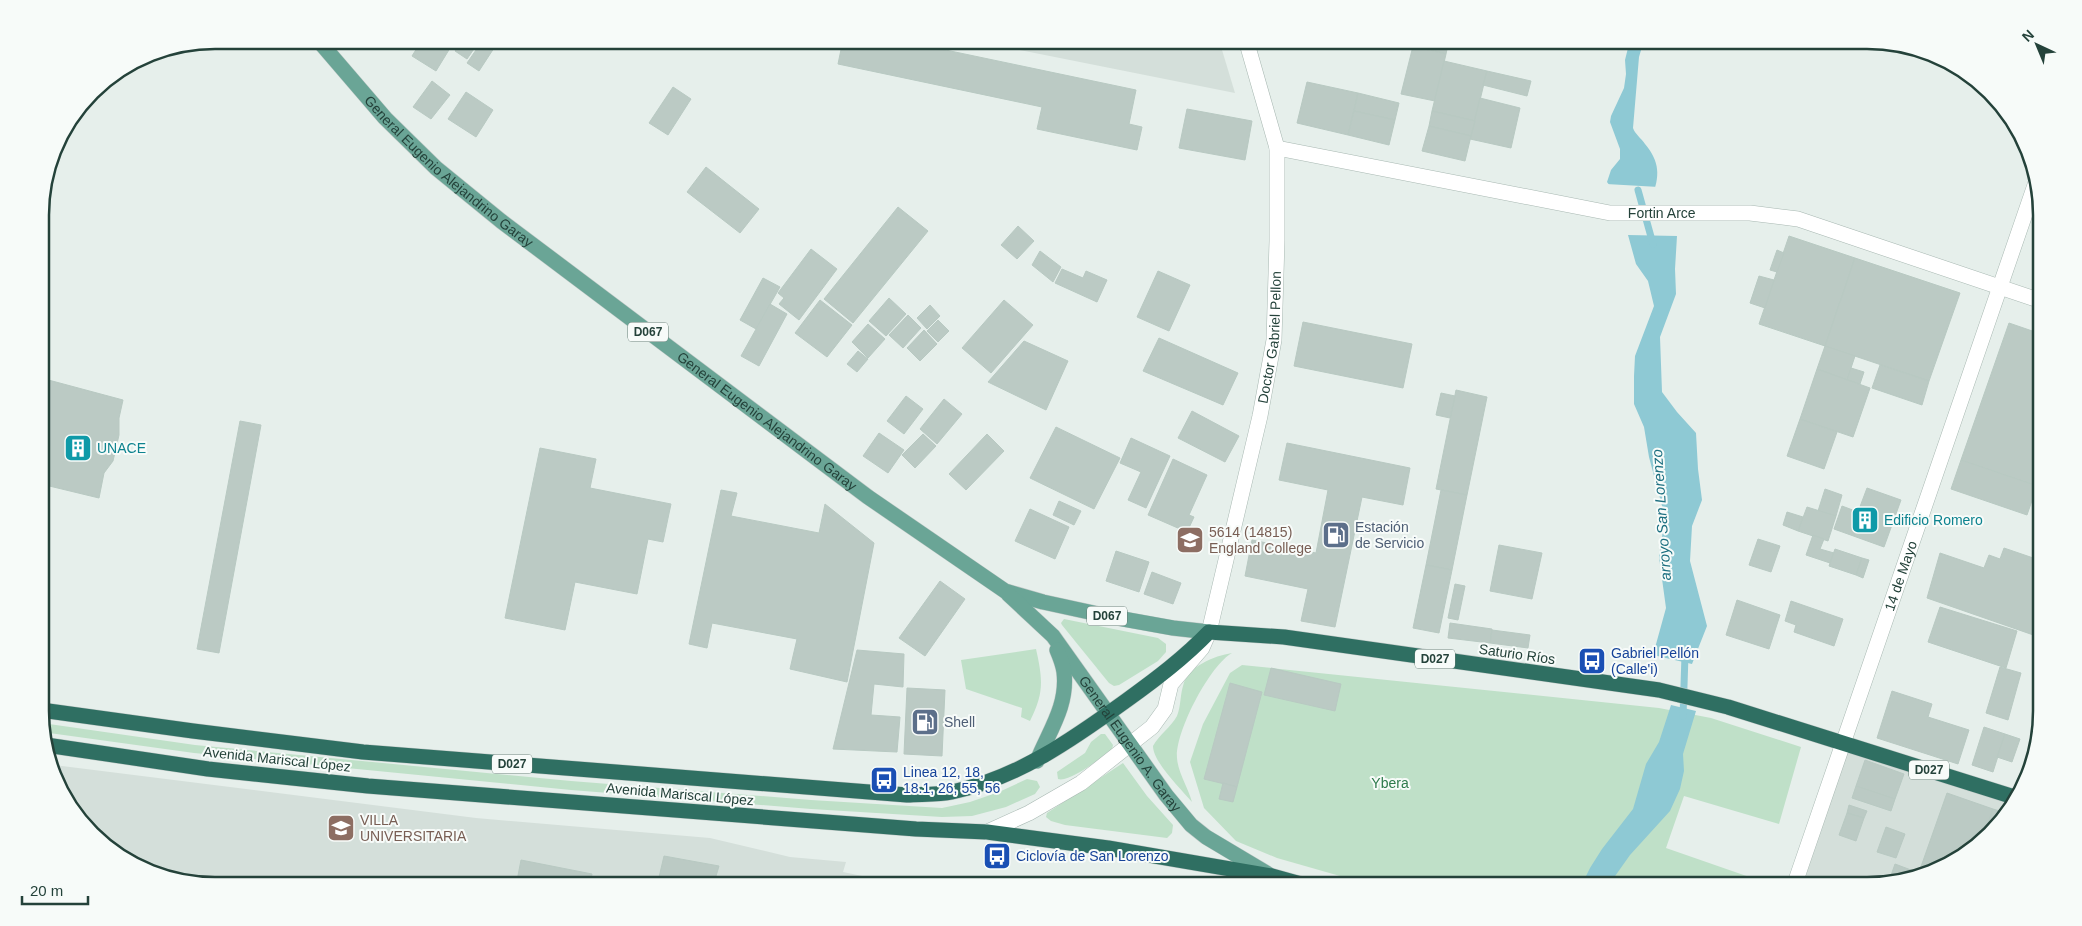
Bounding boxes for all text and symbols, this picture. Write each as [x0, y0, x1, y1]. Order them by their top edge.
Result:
north arrow [2012, 20, 2062, 70]
text: N [2019, 26, 2037, 45]
street label: General Eugenio Alejandrino Garay [361, 92, 536, 250]
street label: Fortin Arce [1628, 205, 1696, 221]
street label: Doctor Gabriel Pellon [1254, 271, 1284, 405]
road number: D067 [628, 322, 668, 342]
street label: General Eugenio Alejandrino Garay [674, 348, 860, 494]
building icon: UNACE [63, 433, 93, 463]
place label: UNACE [97, 440, 146, 456]
water label: arroyo San Lorenzo [1648, 449, 1674, 581]
building icon: Edificio Romero [1850, 505, 1880, 535]
place label: Edificio Romero [1884, 512, 1983, 528]
place label: Estación de Servicio [1355, 519, 1424, 551]
fuel station icon: Estación de Servicio [1321, 520, 1351, 550]
place label: 5614 (14815) England College [1209, 524, 1312, 556]
school or university icon: 5614 (14815) England College [1175, 525, 1205, 555]
street label: 14 de Mayo [1881, 538, 1920, 613]
road number: D067 [1087, 606, 1127, 626]
street label: Saturio Ríos [1478, 641, 1556, 667]
place label: Gabriel Pellón (Calle'i) [1611, 645, 1699, 677]
bus stop icon: Gabriel Pellón (Calle'i) [1577, 646, 1607, 676]
road number: D027 [1415, 650, 1455, 669]
street label: General Eugenio A. Garay [1076, 673, 1184, 815]
fuel station icon: Shell [910, 707, 940, 737]
place label: Shell [944, 714, 975, 730]
street label: Avenida Mariscal López [202, 743, 352, 775]
road number: D027 [492, 754, 532, 774]
road number: D027 [1909, 760, 1949, 780]
place label: Linea 12, 18, 18.1, 26, 55, 56 [903, 764, 1001, 796]
bus stop icon: Linea 12, 18, 18.1, 26, 55, 56 [869, 765, 899, 795]
park label: Ybera [1371, 775, 1409, 791]
street label: Avenida Mariscal López [605, 780, 755, 808]
place label: VILLA UNIVERSITARIA [360, 812, 467, 844]
school or university icon: VILLA UNIVERSITARIA [326, 813, 356, 843]
bus stop icon: Ciclovía de San Lorenzo [982, 841, 1012, 871]
place label: Ciclovía de San Lorenzo [1016, 848, 1169, 864]
scale bar [22, 874, 89, 906]
text: 20 m [30, 882, 63, 899]

